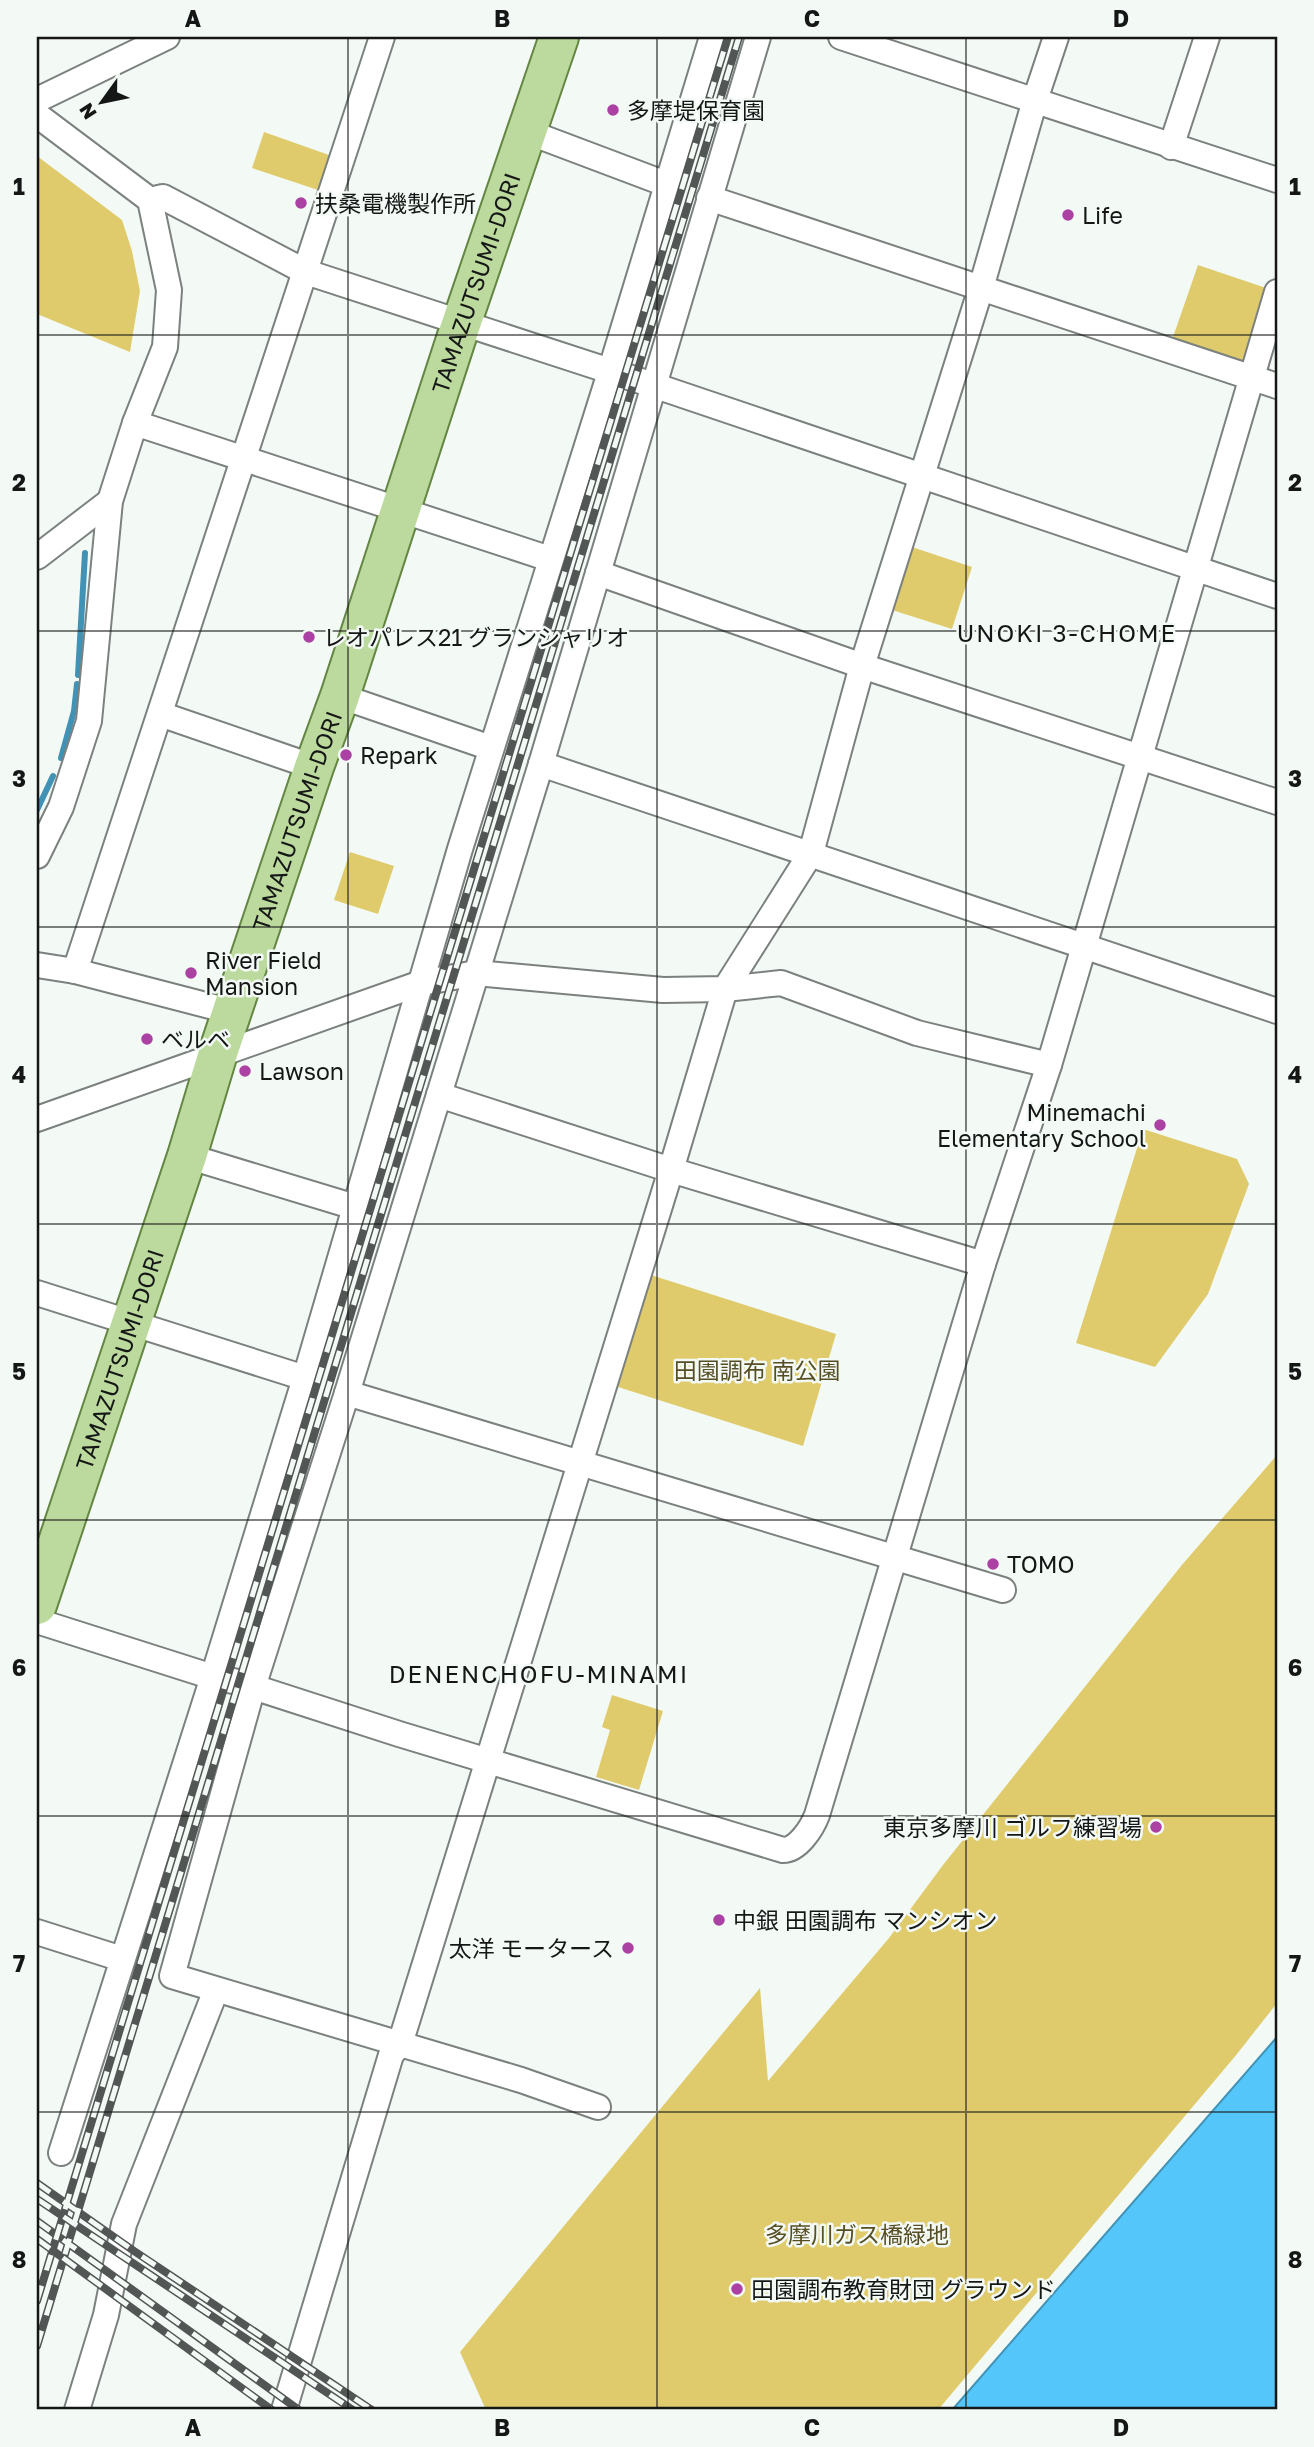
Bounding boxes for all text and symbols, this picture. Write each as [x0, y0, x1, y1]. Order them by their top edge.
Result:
text: A [185, 4, 202, 32]
text: B [494, 4, 510, 32]
text: C [804, 4, 820, 32]
text: D [1113, 4, 1129, 32]
north arrow [66, 66, 136, 136]
place label: 多摩堤保育園 [627, 96, 765, 124]
text: N [74, 99, 101, 124]
marker: 多摩堤保育園 [605, 102, 621, 118]
street label: TAMAZUTSUMI-DORI [425, 169, 526, 397]
text: 1 [13, 172, 25, 200]
text: 1 [1289, 172, 1301, 200]
place label: 扶桑電機製作所 [315, 189, 476, 217]
marker: 扶桑電機製作所 [293, 195, 309, 211]
place label: Life [1082, 201, 1123, 229]
marker: Life [1060, 207, 1076, 223]
text: 2 [12, 468, 26, 496]
text: 2 [1288, 468, 1302, 496]
district label: UNOKI 3-CHOME [957, 618, 1177, 647]
place label: レオパレス21 グランシャリオ [323, 623, 629, 651]
marker: レオパレス21 グランシャリオ [301, 629, 317, 645]
street label: TAMAZUTSUMI-DORI [246, 707, 347, 935]
place label: Repark [360, 741, 438, 769]
marker: Repark [338, 747, 354, 763]
text: 3 [12, 764, 26, 792]
text: 3 [1288, 764, 1302, 792]
place label: River Field Mansion [205, 946, 322, 1000]
marker: River Field Mansion [183, 965, 199, 981]
place label: ベルベ [161, 1025, 230, 1053]
marker: ベルベ [139, 1031, 155, 1047]
place label: Lawson [259, 1057, 344, 1085]
text: 4 [12, 1060, 26, 1088]
text: 4 [1288, 1060, 1302, 1088]
marker: Lawson [237, 1063, 253, 1079]
place label: Minemachi Elementary School [937, 1098, 1146, 1152]
marker: Minemachi Elementary School [1152, 1117, 1168, 1133]
street label: TAMAZUTSUMI-DORI [69, 1245, 169, 1473]
park label: 田園調布 南公園 [674, 1356, 840, 1384]
text: 5 [12, 1357, 26, 1385]
text: 5 [1288, 1357, 1302, 1385]
place label: TOMO [1007, 1550, 1075, 1578]
marker: TOMO [985, 1556, 1001, 1572]
text: 6 [12, 1653, 26, 1681]
text: 6 [1288, 1653, 1302, 1681]
district label: DENENCHOFU-MINAMI [389, 1659, 689, 1688]
place label: 東京多摩川 ゴルフ練習場 [883, 1813, 1142, 1841]
marker: 東京多摩川 ゴルフ練習場 [1148, 1819, 1164, 1835]
place label: 中銀 田園調布 マンシオン [733, 1906, 998, 1934]
marker: 中銀 田園調布 マンシオン [711, 1912, 727, 1928]
place label: 太洋 モータース [448, 1934, 614, 1962]
marker: 太洋 モータース [620, 1940, 636, 1956]
text: 7 [13, 1949, 25, 1977]
text: 7 [1289, 1949, 1301, 1977]
park label: 多摩川ガス橋緑地 [765, 2220, 949, 2248]
text: 8 [12, 2245, 26, 2273]
text: 8 [1288, 2245, 1302, 2273]
place label: 田園調布教育財団 グラウンド [751, 2275, 1056, 2303]
marker: 田園調布教育財団 グラウンド [729, 2281, 745, 2297]
text: A [185, 2413, 202, 2441]
text: B [494, 2413, 510, 2441]
text: C [804, 2413, 820, 2441]
text: D [1113, 2413, 1129, 2441]

